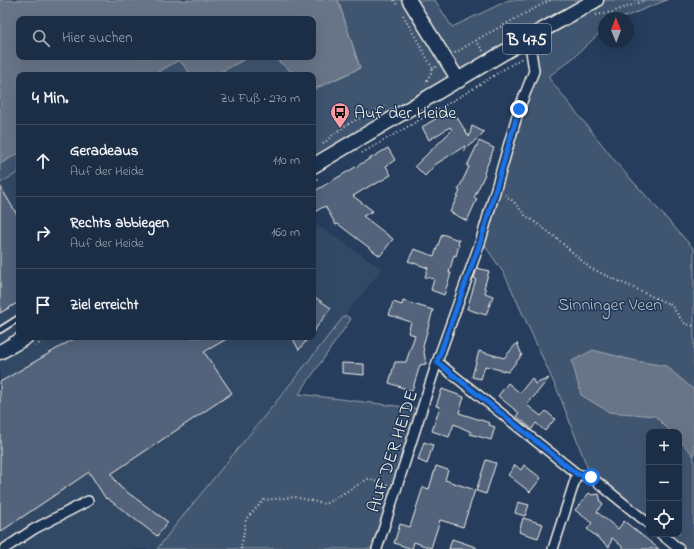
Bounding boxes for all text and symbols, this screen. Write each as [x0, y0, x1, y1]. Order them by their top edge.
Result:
north arrow [598, 12, 634, 48]
search box [16, 16, 316, 60]
road number: B 475 [503, 24, 551, 54]
icon: search [30, 27, 52, 49]
text: Hier suchen [62, 27, 133, 49]
text: 4 Min. [32, 86, 68, 111]
text: Zu Fuß · 270 m [220, 89, 300, 108]
route end [510, 100, 528, 118]
bus stop icon: Auf der Heide [329, 101, 351, 129]
place label: Auf der Heide [354, 101, 457, 127]
text: Geradeaus [70, 140, 138, 162]
icon: ahead [32, 150, 54, 172]
text: 110 m [273, 151, 300, 170]
text: Auf der Heide [70, 162, 144, 181]
text: Rechts abbiegen [70, 212, 169, 234]
icon: right [32, 222, 54, 244]
text: 160 m [271, 223, 300, 242]
text: Auf der Heide [70, 234, 144, 253]
park label: Sinninger Veen [558, 293, 662, 320]
icon: arrive [32, 294, 54, 316]
text: Ziel erreicht [70, 294, 138, 316]
street label: AUF DER HEIDE [362, 387, 426, 516]
map controls [646, 429, 682, 537]
button: + [646, 429, 682, 465]
button: − [646, 465, 682, 501]
route start [582, 468, 600, 486]
button: locate [646, 501, 682, 537]

